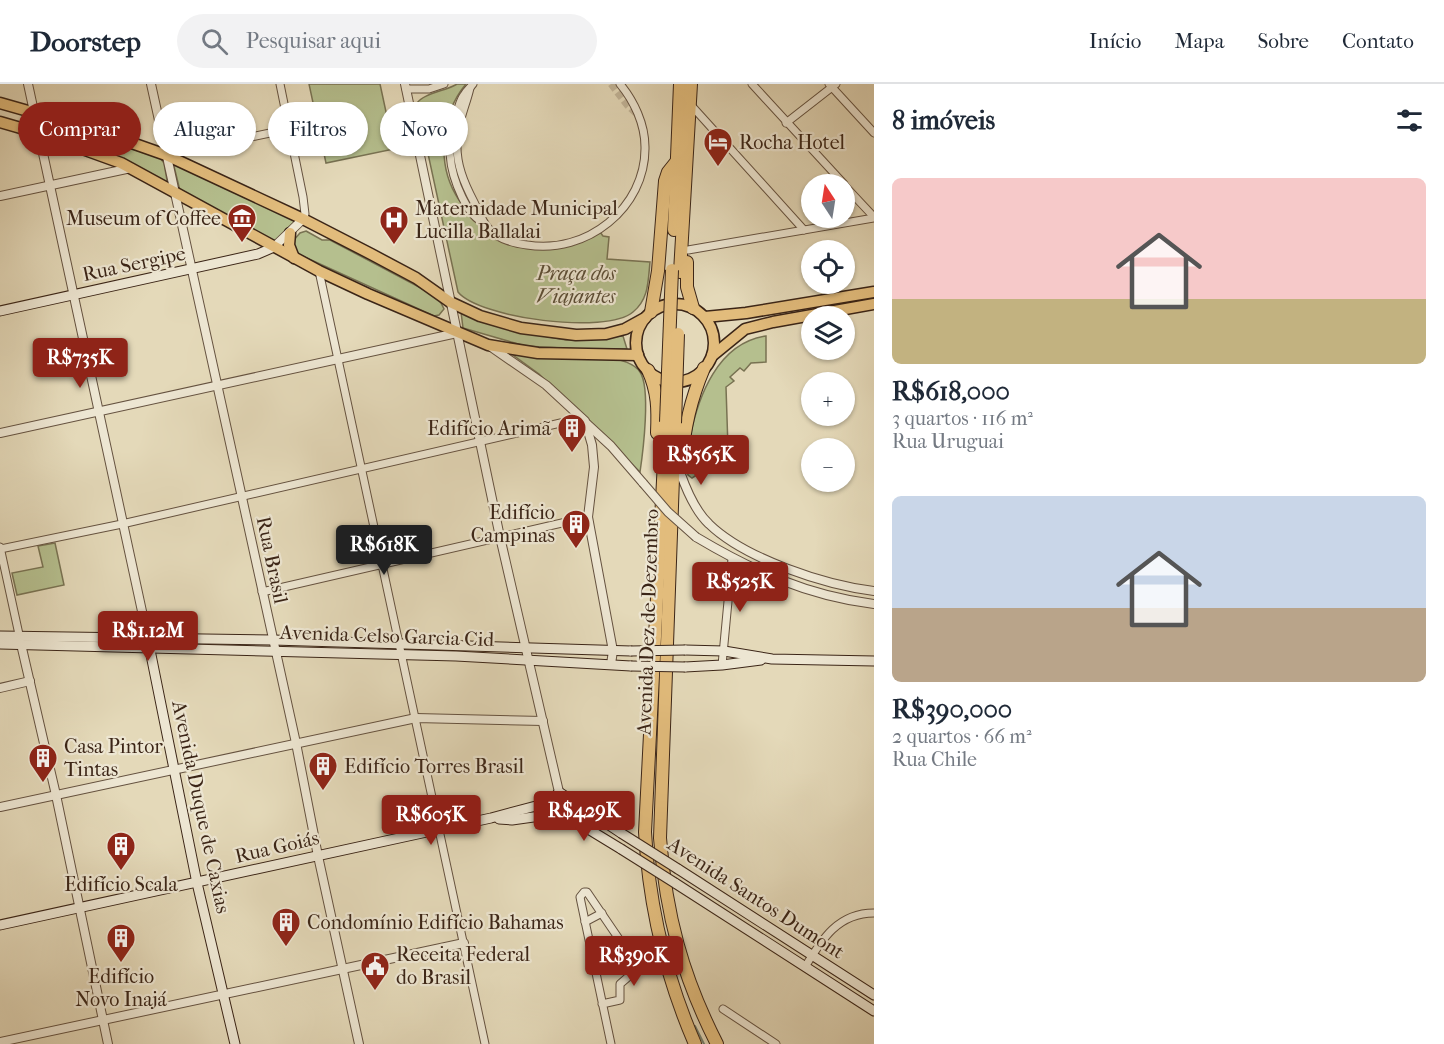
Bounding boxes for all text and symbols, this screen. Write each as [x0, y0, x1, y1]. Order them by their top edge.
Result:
search box [177, 14, 597, 68]
text: Doorstep [30, 25, 141, 58]
icon: search [198, 25, 231, 58]
text: Pesquisar aqui [246, 28, 381, 54]
text: Início [1089, 29, 1141, 53]
text: Mapa [1174, 29, 1224, 53]
text: Sobre [1257, 29, 1309, 53]
text: Contato [1342, 29, 1414, 53]
chip: Comprar [18, 102, 141, 156]
chip: Alugar [153, 102, 256, 156]
chip: Filtros [268, 102, 368, 156]
chip: Novo [380, 102, 468, 156]
icon: filters [1393, 104, 1426, 137]
text: 8 imóveis [892, 105, 995, 136]
hotel icon: Rocha Hotel [702, 126, 734, 168]
place label: Rocha Hotel [739, 131, 845, 154]
north arrow [801, 174, 855, 228]
map controls [801, 174, 855, 492]
place label: Maternidade Municipal Lucilla Ballalai [415, 197, 618, 243]
museum icon: Museum of Coffee [226, 202, 258, 244]
hospital icon: Maternidade Municipal Lucilla Ballalai [378, 204, 410, 246]
place label: Museum of Coffee [66, 207, 221, 230]
icon: home [1105, 217, 1213, 325]
button: locate [801, 240, 855, 294]
street label: Rua Sergipe [80, 242, 188, 286]
park label: Praça dos Viajantes [535, 262, 616, 308]
button: layers [801, 306, 855, 360]
pin: R$735K [31, 338, 129, 389]
text: R$735K [47, 346, 113, 369]
button: + [801, 372, 855, 426]
text: R$618,000 [892, 376, 1010, 407]
text: 3 quartos · 116 m² [892, 407, 1033, 430]
building icon: Edifício Arimã [556, 412, 588, 454]
place label: Edifício Arimã [427, 417, 552, 440]
text: Rua Uruguai [892, 430, 1004, 453]
pin: R$565K [652, 435, 750, 486]
button: − [801, 438, 855, 492]
text: R$565K [667, 443, 735, 466]
place label: Edifício Campinas [471, 501, 555, 547]
building icon: Edifício Campinas [560, 508, 592, 550]
street label: Avenida Dez de Dezembro [633, 508, 663, 737]
street label: Rua Brasil [252, 514, 293, 606]
pin: R$618K [335, 525, 433, 576]
text: R$618K [350, 533, 418, 556]
icon: home [1105, 535, 1213, 643]
pin: R$525K [691, 562, 789, 613]
text: R$525K [706, 570, 774, 593]
pin: R$1.12M [93, 611, 203, 662]
text: R$1.12M [112, 619, 184, 642]
street label: Avenida Celso Garcia Cid [278, 621, 496, 651]
text: R$390,000 [892, 694, 1012, 725]
street label: Avenida Duque de Caxias [167, 698, 235, 915]
text: 2 quartos · 66 m² [892, 725, 1032, 748]
place label: Casa Pintor Tintas [64, 735, 163, 781]
building icon: Casa Pintor Tintas [27, 742, 59, 784]
text: Rua Chile [892, 748, 977, 771]
building icon: Edifício Torres Brasil [307, 750, 339, 792]
place label: Edifício Torres Brasil [344, 755, 525, 778]
pin: R$429K [535, 791, 633, 842]
pin: R$605K [382, 795, 480, 846]
text: R$429K [548, 799, 620, 822]
text: R$605K [396, 803, 466, 826]
street label: Rua Goiás [233, 826, 321, 868]
building icon: Edifício Scala [105, 830, 137, 872]
street label: Avenida Santos Dumont [663, 832, 848, 964]
place label: Edifício Scala [64, 873, 179, 896]
building icon: Condomínio Edifício Bahamas [270, 906, 302, 948]
place label: Condomínio Edifício Bahamas [307, 911, 564, 934]
building icon: Edifício Novo Inajá [105, 922, 137, 964]
pin: R$390K [585, 936, 683, 987]
place label: Receita Federal do Brasil [396, 943, 530, 989]
text: R$390K [599, 944, 669, 967]
public building icon: Receita Federal do Brasil [359, 950, 391, 992]
place label: Edifício Novo Inajá [75, 965, 168, 1011]

